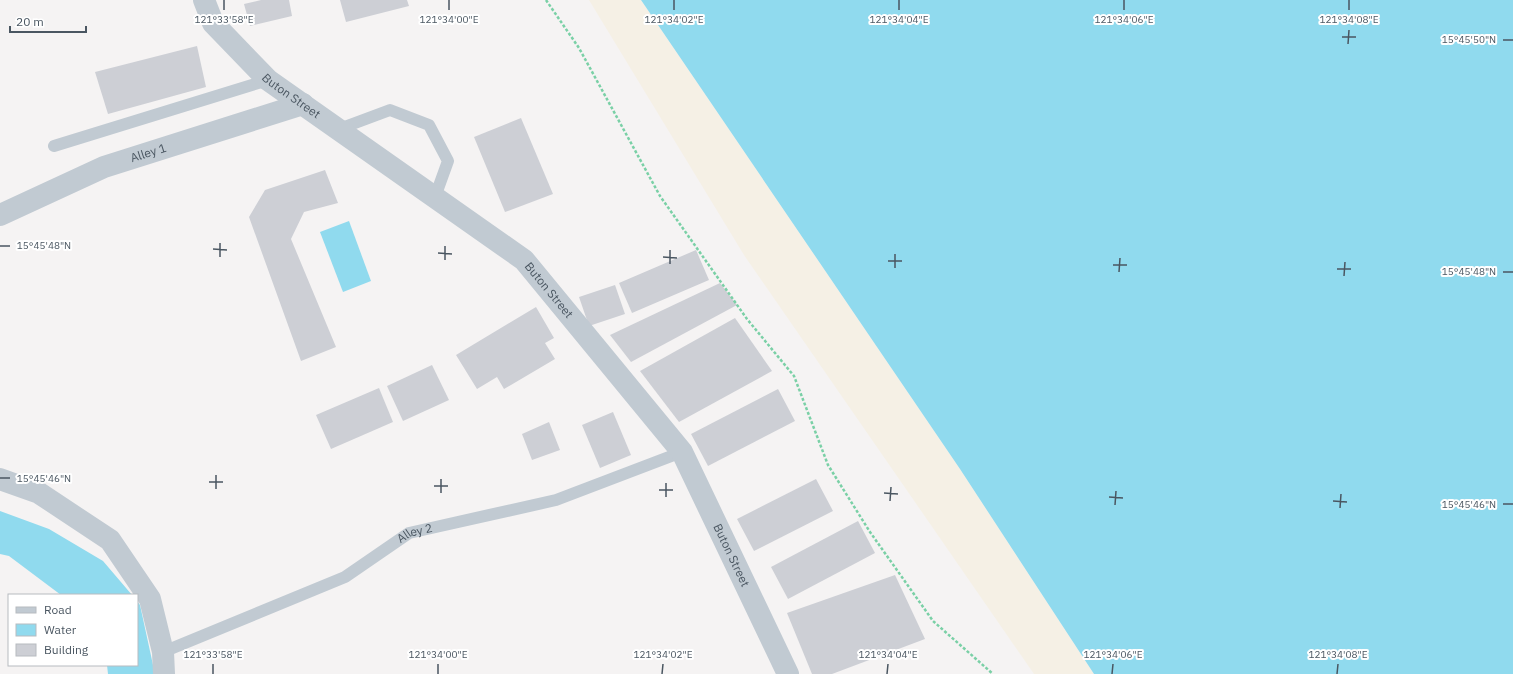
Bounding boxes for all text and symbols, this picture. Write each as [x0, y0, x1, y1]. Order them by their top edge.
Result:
scale bar [10, 8, 86, 34]
text: 121°33'58"E [194, 13, 254, 26]
text: 121°34'00"E [419, 13, 479, 26]
text: 121°34'02"E [644, 13, 704, 26]
text: 121°34'04"E [869, 13, 929, 26]
text: 121°34'06"E [1094, 13, 1154, 26]
text: 121°34'08"E [1319, 13, 1379, 26]
text: 20 m [16, 14, 44, 29]
text: 15°45'50"N [1442, 33, 1496, 46]
street label: Buton Street [259, 70, 323, 122]
street label: Alley 1 [128, 140, 168, 165]
text: 15°45'48"N [17, 239, 71, 252]
street label: Buton Street [522, 259, 577, 321]
text: 15°45'48"N [1442, 265, 1496, 278]
text: 15°45'46"N [17, 472, 71, 485]
text: 15°45'46"N [1442, 498, 1496, 511]
street label: Alley 2 [394, 520, 434, 546]
street label: Buton Street [710, 521, 753, 589]
legend [8, 594, 138, 666]
text: Road [44, 602, 72, 617]
text: Water [44, 622, 77, 637]
text: Building [44, 642, 89, 657]
text: 121°33'58"E [183, 648, 243, 661]
text: 121°34'00"E [408, 648, 468, 661]
text: 121°34'02"E [633, 648, 693, 661]
text: 121°34'04"E [858, 648, 918, 661]
text: 121°34'06"E [1083, 648, 1143, 661]
text: 121°34'08"E [1308, 648, 1368, 661]

